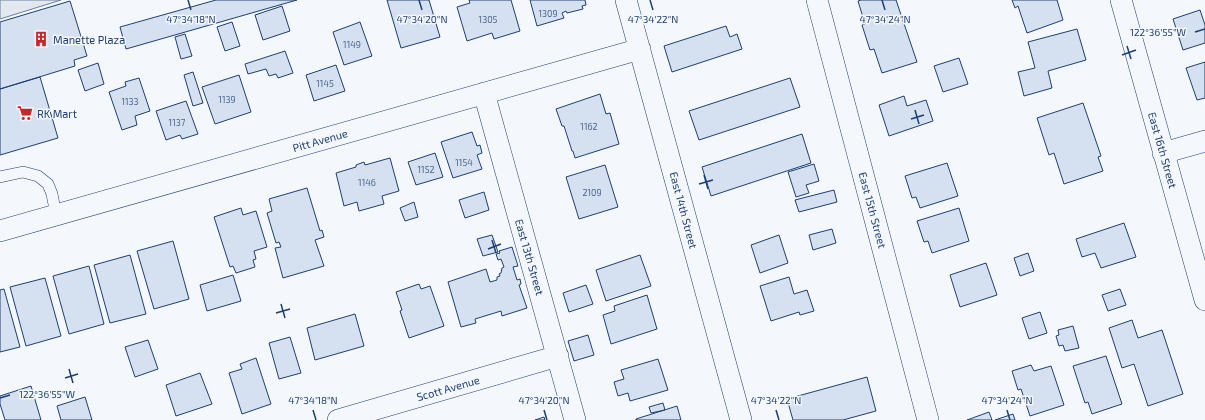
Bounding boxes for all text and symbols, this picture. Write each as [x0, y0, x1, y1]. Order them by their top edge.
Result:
house number: 1309 [538, 8, 558, 19]
text: 47°34'18"N [166, 13, 216, 25]
text: 47°34'20"N [397, 13, 447, 25]
text: 47°34'22"N [628, 13, 678, 25]
text: 47°34'24"N [860, 13, 910, 25]
house number: 1305 [479, 14, 498, 25]
text: 122°36'55"W [1130, 26, 1186, 38]
building icon: Manette Plaza [32, 30, 50, 48]
place label: Manette Plaza [53, 33, 125, 46]
house number: 1149 [343, 39, 361, 50]
house number: 1145 [316, 78, 334, 89]
house number: 1139 [218, 94, 236, 105]
house number: 1133 [121, 96, 139, 107]
supermarket icon: RK Mart [16, 104, 34, 122]
place label: RK Mart [37, 107, 77, 120]
street label: East 16th Street [1146, 110, 1180, 190]
house number: 1137 [169, 117, 186, 128]
house number: 1162 [580, 121, 598, 132]
street label: Pitt Avenue [291, 126, 349, 154]
house number: 1154 [455, 157, 473, 168]
house number: 1152 [417, 164, 435, 175]
street label: East 14th Street [667, 170, 701, 250]
street label: East 15th Street [857, 170, 889, 250]
house number: 1146 [358, 177, 376, 188]
house number: 2109 [582, 187, 602, 198]
street label: East 13th Street [513, 217, 547, 297]
street label: Scott Avenue [415, 373, 481, 403]
text: 122°36'55"W [19, 388, 75, 400]
text: 47°34'18"N [288, 394, 338, 406]
text: 47°34'20"N [519, 394, 569, 406]
text: 47°34'22"N [751, 394, 801, 406]
text: 47°34'24"N [982, 394, 1032, 406]

